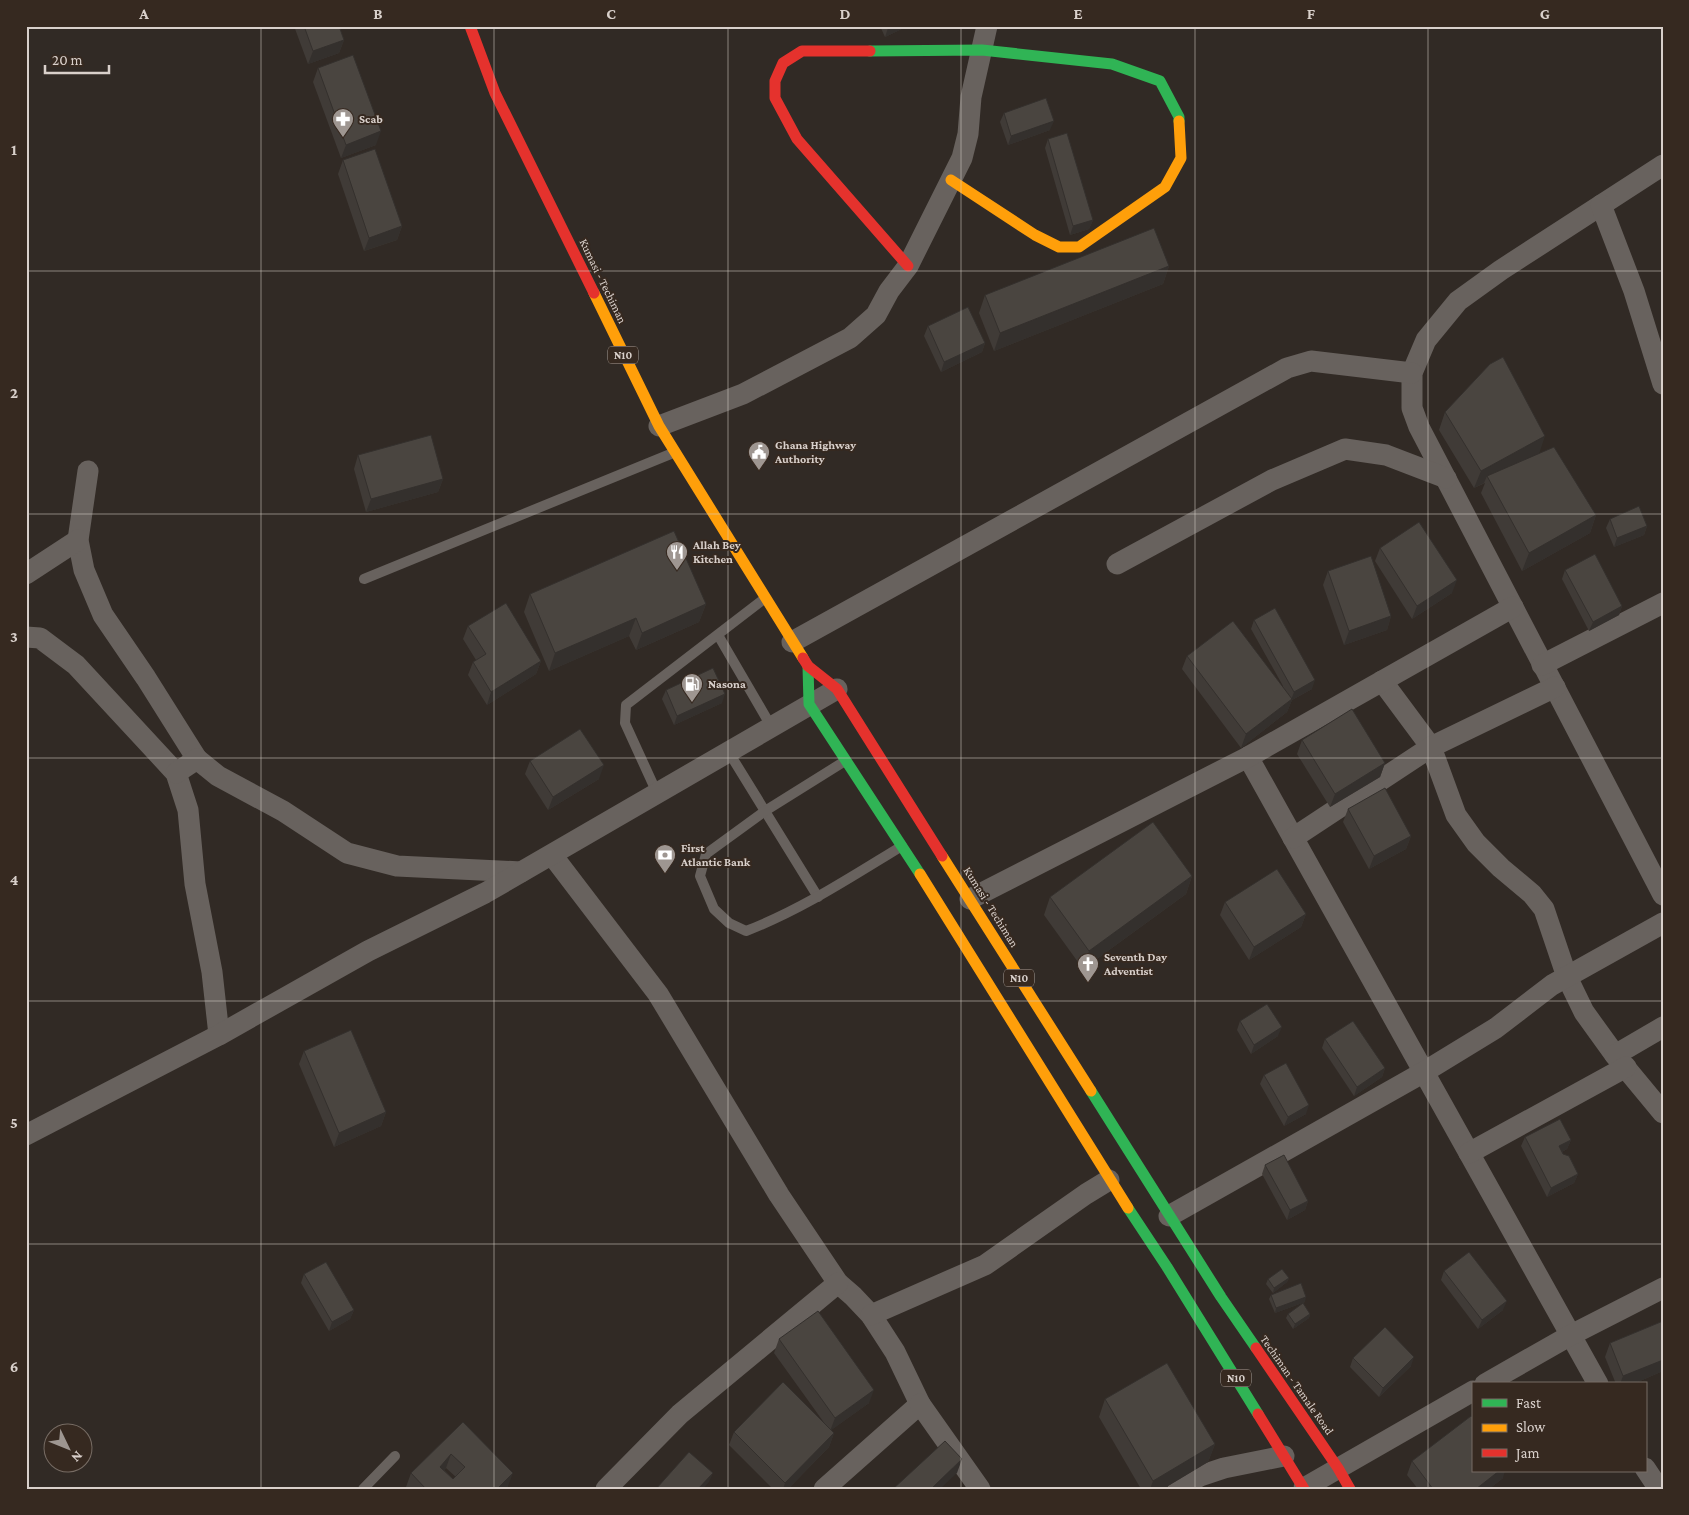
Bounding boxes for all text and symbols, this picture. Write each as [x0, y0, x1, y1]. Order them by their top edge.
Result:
text: A [138, 5, 149, 22]
text: B [373, 5, 383, 22]
text: C [606, 5, 616, 22]
text: D [839, 5, 851, 22]
text: E [1073, 5, 1083, 22]
text: F [1307, 5, 1316, 22]
text: G [1540, 5, 1550, 22]
scale bar [45, 42, 109, 74]
text: 20 m [52, 52, 83, 68]
pharmacy icon: Scab [331, 107, 355, 138]
place label: Scab [359, 112, 383, 126]
text: 1 [11, 141, 17, 158]
street label: Kumasi - Techiman [576, 236, 630, 326]
road number: N10 [608, 346, 638, 364]
text: 2 [10, 384, 18, 401]
place label: Ghana Highway Authority [774, 438, 856, 466]
public building icon: Ghana Highway Authority [747, 440, 771, 471]
place label: Allah Bey Kitchen [692, 538, 741, 566]
restaurant icon: Allah Bey Kitchen [665, 540, 689, 571]
text: 3 [10, 628, 18, 645]
fuel station icon: Nasona [680, 672, 704, 703]
place label: Nasona [708, 677, 746, 691]
place label: First Atlantic Bank [680, 841, 751, 869]
bank icon: First Atlantic Bank [653, 843, 677, 874]
street label: Kumasi - Techiman [961, 864, 1022, 950]
text: 4 [10, 871, 19, 888]
place label: Seventh Day Adventist [1103, 950, 1167, 978]
church icon: Seventh Day Adventist [1076, 952, 1100, 983]
road number: N10 [1004, 970, 1034, 986]
text: 5 [10, 1114, 18, 1131]
street label: Techiman - Tamale Road [1257, 1333, 1337, 1438]
text: 6 [10, 1358, 18, 1375]
road number: N10 [1221, 1370, 1251, 1386]
legend [1472, 1382, 1646, 1472]
text: Fast [1516, 1395, 1542, 1411]
text: Slow [1516, 1419, 1546, 1435]
north arrow [42, 1422, 92, 1472]
text: Jam [1514, 1445, 1539, 1462]
text: N [68, 1448, 87, 1466]

